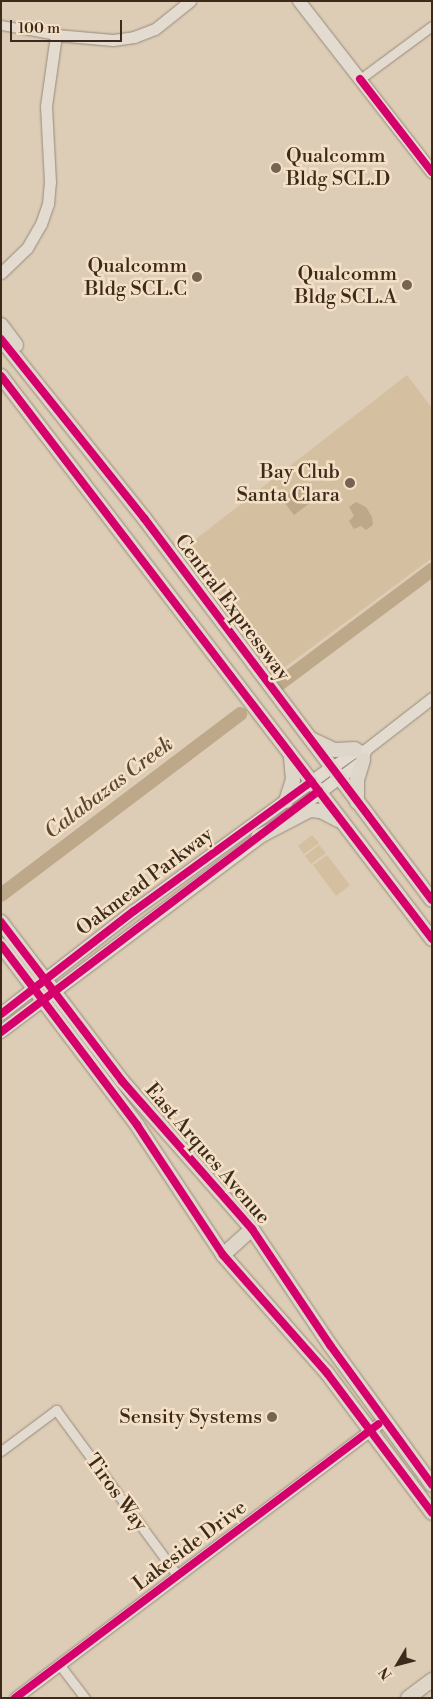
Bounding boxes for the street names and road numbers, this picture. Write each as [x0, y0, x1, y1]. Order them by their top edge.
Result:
street label: Central Expressway [169, 530, 295, 686]
street label: Oakmead Parkway [72, 823, 218, 941]
street label: East Arques Avenue [139, 1079, 275, 1229]
street label: Tiros Way [80, 1450, 152, 1536]
street label: Lakeside Drive [129, 1496, 251, 1596]

